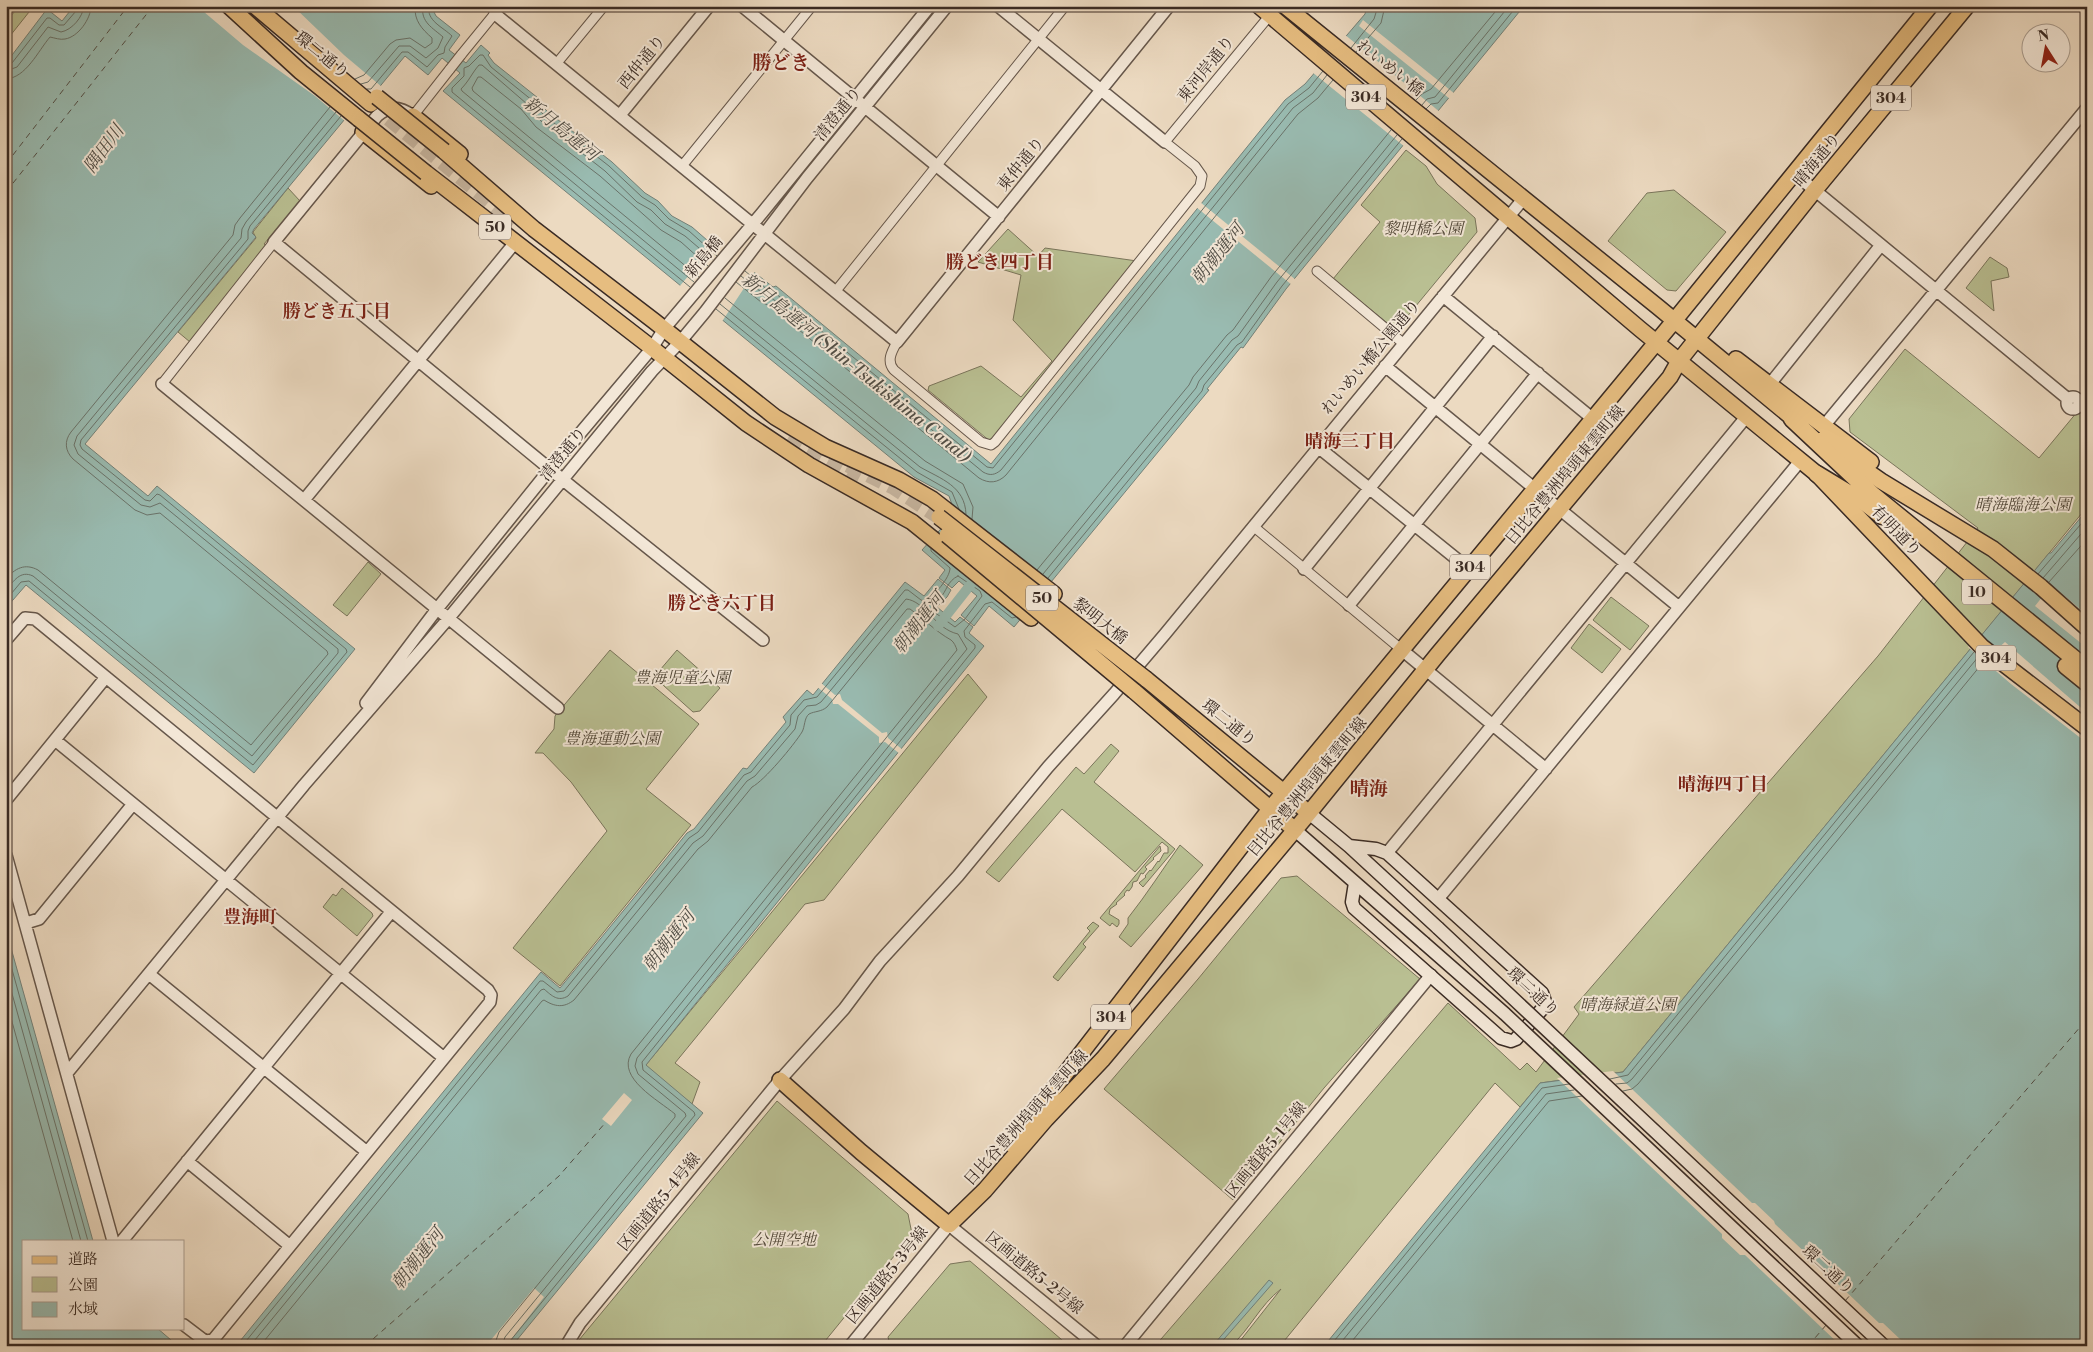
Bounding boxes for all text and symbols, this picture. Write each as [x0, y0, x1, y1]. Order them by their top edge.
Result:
north arrow [2020, 22, 2070, 72]
text: N [2037, 26, 2051, 46]
street label: 環二通り [291, 27, 353, 83]
street label: 西仲通り [614, 31, 670, 93]
street label: 東河岸通り [1173, 32, 1239, 106]
street label: れいめい橋 [1352, 35, 1428, 101]
district label: 勝どき [752, 51, 810, 75]
street label: 清澄通り [810, 83, 866, 145]
road number: 304 [1346, 84, 1386, 110]
road number: 304 [1871, 86, 1911, 110]
water label: 新月島運河 [519, 92, 606, 168]
water label: 隅田川 [79, 119, 130, 178]
street label: 晴海通り [1789, 129, 1845, 191]
street label: 東仲通り [993, 133, 1049, 195]
road number: 50 [479, 214, 511, 240]
water label: 朝潮運河 [1186, 216, 1251, 289]
park label: 黎明橋公園 [1383, 219, 1466, 239]
street label: 新島橋 [681, 232, 727, 282]
district label: 勝どき四丁目 [946, 251, 1054, 274]
water label: 新月島運河 (Shin-Tsukishima Canal) [737, 268, 976, 468]
street label: れいめい橋公園通り [1317, 295, 1425, 419]
district label: 勝どき五丁目 [283, 300, 391, 323]
street label: 日比谷豊洲埠頭東雲町線 [1501, 401, 1629, 549]
street label: 清澄通り [535, 423, 591, 485]
district label: 晴海三丁目 [1305, 430, 1395, 453]
park label: 晴海臨海公園 [1975, 495, 2074, 515]
street label: 有明通り [1867, 501, 1925, 561]
road number: 304 [1450, 554, 1490, 580]
road number: 10 [1962, 580, 1992, 604]
water label: 朝潮運河 [888, 585, 952, 658]
road number: 50 [1026, 586, 1058, 610]
district label: 勝どき六丁目 [668, 592, 776, 615]
street label: 黎明大橋 [1069, 593, 1131, 649]
road number: 304 [1976, 646, 2016, 670]
park label: 豊海児童公園 [634, 668, 733, 688]
street label: 環二通り [1198, 695, 1260, 751]
street label: 日比谷豊洲埠頭東雲町線 [1243, 713, 1371, 861]
park label: 豊海運動公園 [564, 729, 663, 749]
district label: 晴海四丁目 [1678, 773, 1768, 796]
district label: 晴海 [1350, 777, 1388, 801]
water label: 朝潮運河 [638, 903, 702, 976]
district label: 豊海町 [223, 906, 277, 929]
street label: 環二通り [1503, 963, 1563, 1021]
park label: 晴海緑道公園 [1580, 995, 1679, 1015]
road number: 304 [1091, 1004, 1131, 1030]
street label: 日比谷豊洲埠頭東雲町線 [960, 1046, 1092, 1190]
street label: 区画道路5-1号線 [1221, 1098, 1311, 1202]
street label: 区画道路5-4号線 [613, 1149, 705, 1255]
water label: 朝潮運河 [387, 1221, 451, 1294]
street label: 区画道路5-3号線 [841, 1222, 933, 1328]
street label: 区画道路5-2号線 [981, 1227, 1087, 1319]
park label: 公開空地 [752, 1230, 818, 1250]
legend [22, 1240, 185, 1330]
street label: 環二通り [1798, 1241, 1858, 1299]
text: 道路 [68, 1250, 98, 1269]
text: 公園 [68, 1276, 98, 1295]
text: 水域 [68, 1300, 98, 1319]

